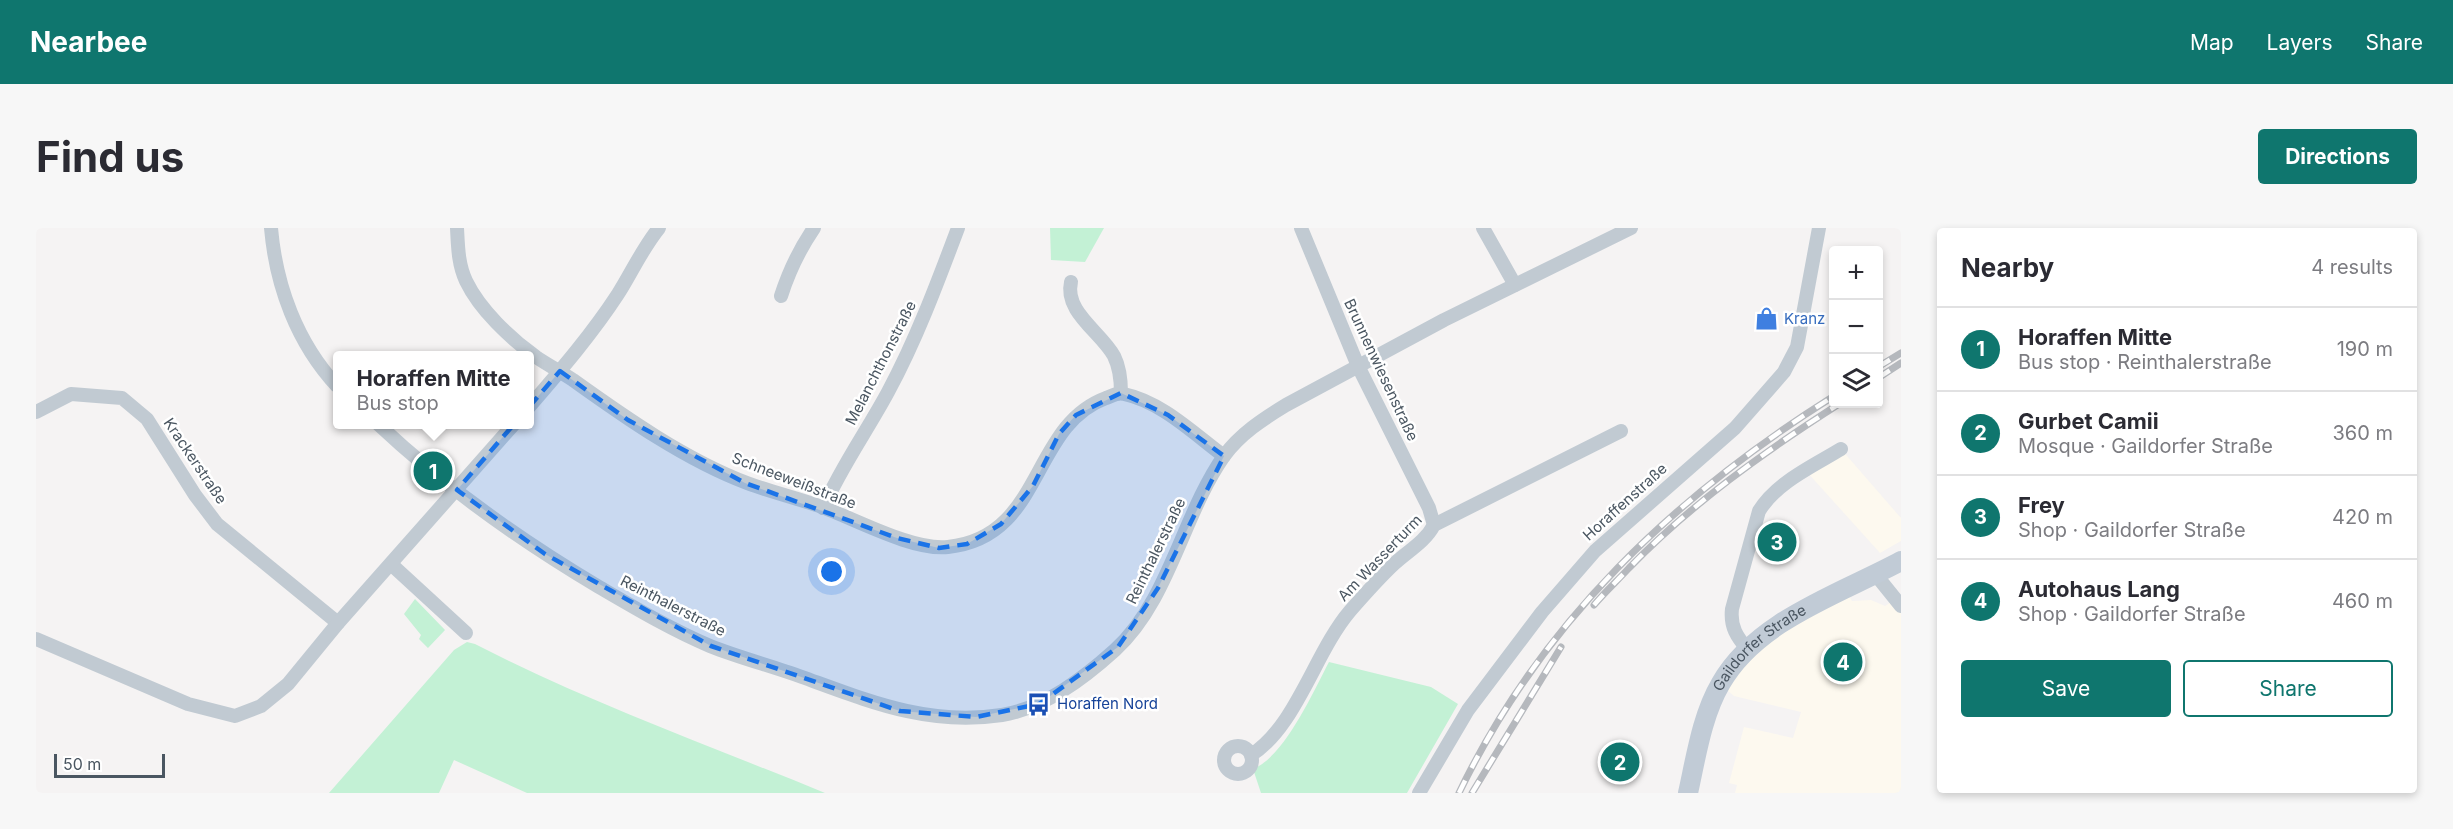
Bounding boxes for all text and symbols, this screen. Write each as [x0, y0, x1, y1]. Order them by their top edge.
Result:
text: Nearbee [30, 25, 147, 59]
text: Map [2190, 30, 2234, 55]
text: Layers [2267, 30, 2333, 55]
text: Share [2366, 30, 2423, 55]
button: Directions [2258, 129, 2417, 184]
text: Find us [36, 131, 184, 182]
map controls [1829, 246, 1883, 408]
button: + [1829, 246, 1883, 300]
text: Nearby [1961, 252, 2054, 283]
text: 4 results [2311, 255, 2393, 279]
street label: Brunnenwiesenstraße [1340, 296, 1423, 444]
street label: Melanchthonstraße [841, 297, 920, 428]
button: − [1829, 300, 1883, 354]
shop icon: Kranz [1753, 306, 1779, 332]
place label: Kranz [1784, 309, 1825, 328]
text: Horaffen Mitte [2018, 324, 2172, 350]
text: 1 [1976, 337, 1985, 361]
text: 190 m [2337, 337, 2393, 361]
text: Bus stop · Reinthalerstraße [2018, 350, 2272, 374]
popup [333, 351, 534, 429]
button: layers [1829, 354, 1883, 408]
text: Horaffen Mitte [356, 365, 511, 391]
text: Bus stop [356, 391, 439, 415]
text: Gurbet Camii [2018, 408, 2159, 434]
street label: Krackerstraße [160, 414, 231, 507]
text: 2 [1974, 421, 1987, 445]
text: 360 m [2332, 421, 2393, 445]
text: Mosque · Gaildorfer Straße [2018, 434, 2273, 458]
pin: 1 [414, 448, 452, 494]
street label: Schneeweißstraße [729, 448, 859, 513]
street label: Horaffenstraße [1579, 459, 1671, 544]
text: Frey [2018, 492, 2065, 518]
street label: Reinthalerstraße [1122, 495, 1189, 607]
text: 3 [1974, 505, 1987, 529]
text: 420 m [2332, 505, 2393, 529]
street label: Am Wasserturm [1333, 510, 1426, 605]
text: Shop · Gaildorfer Straße [2018, 518, 2246, 542]
pin: 3 [1758, 520, 1796, 564]
your location [817, 557, 846, 586]
street label: Reinthalerstraße [617, 571, 729, 640]
text: Autohaus Lang [2018, 576, 2180, 602]
text: 4 [1974, 589, 1987, 613]
text: 460 m [2332, 589, 2393, 613]
street label: Gaildorfer Straße [1708, 600, 1809, 694]
text: Shop · Gaildorfer Straße [2018, 602, 2246, 626]
pin: 4 [1824, 640, 1862, 684]
button: Save [1961, 660, 2171, 717]
button: Share [2183, 660, 2393, 717]
bus stop icon: Horaffen Nord [1026, 691, 1052, 717]
place label: Horaffen Nord [1057, 694, 1158, 713]
pin: 2 [1600, 740, 1640, 784]
scale bar [54, 751, 165, 778]
text: 50 m [63, 754, 101, 774]

